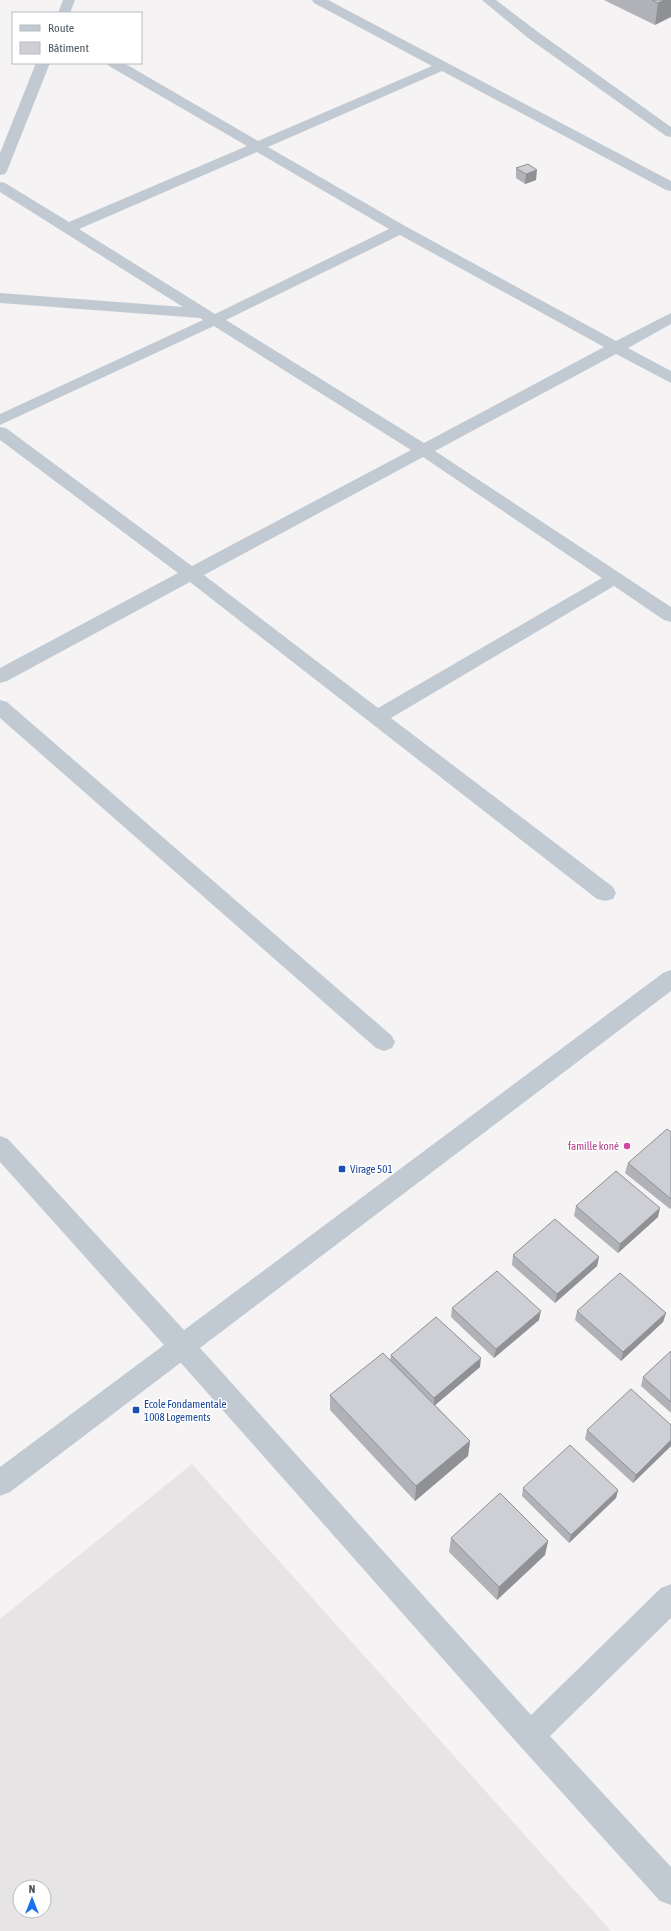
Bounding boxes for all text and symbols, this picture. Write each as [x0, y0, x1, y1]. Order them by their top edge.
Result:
legend [12, 12, 142, 64]
text: Route [48, 21, 74, 35]
text: Bâtiment [48, 41, 89, 55]
place label: famille koné [568, 1140, 619, 1152]
marker: famille koné [622, 1141, 632, 1151]
place label: Virage 501 [350, 1163, 393, 1175]
marker: Virage 501 [337, 1164, 347, 1174]
place label: Ecole Fondamentale 1008 Logements [144, 1398, 227, 1423]
marker: Ecole Fondamentale 1008 Logements [131, 1405, 141, 1415]
north arrow [12, 1879, 52, 1919]
text: N [29, 1883, 35, 1895]

